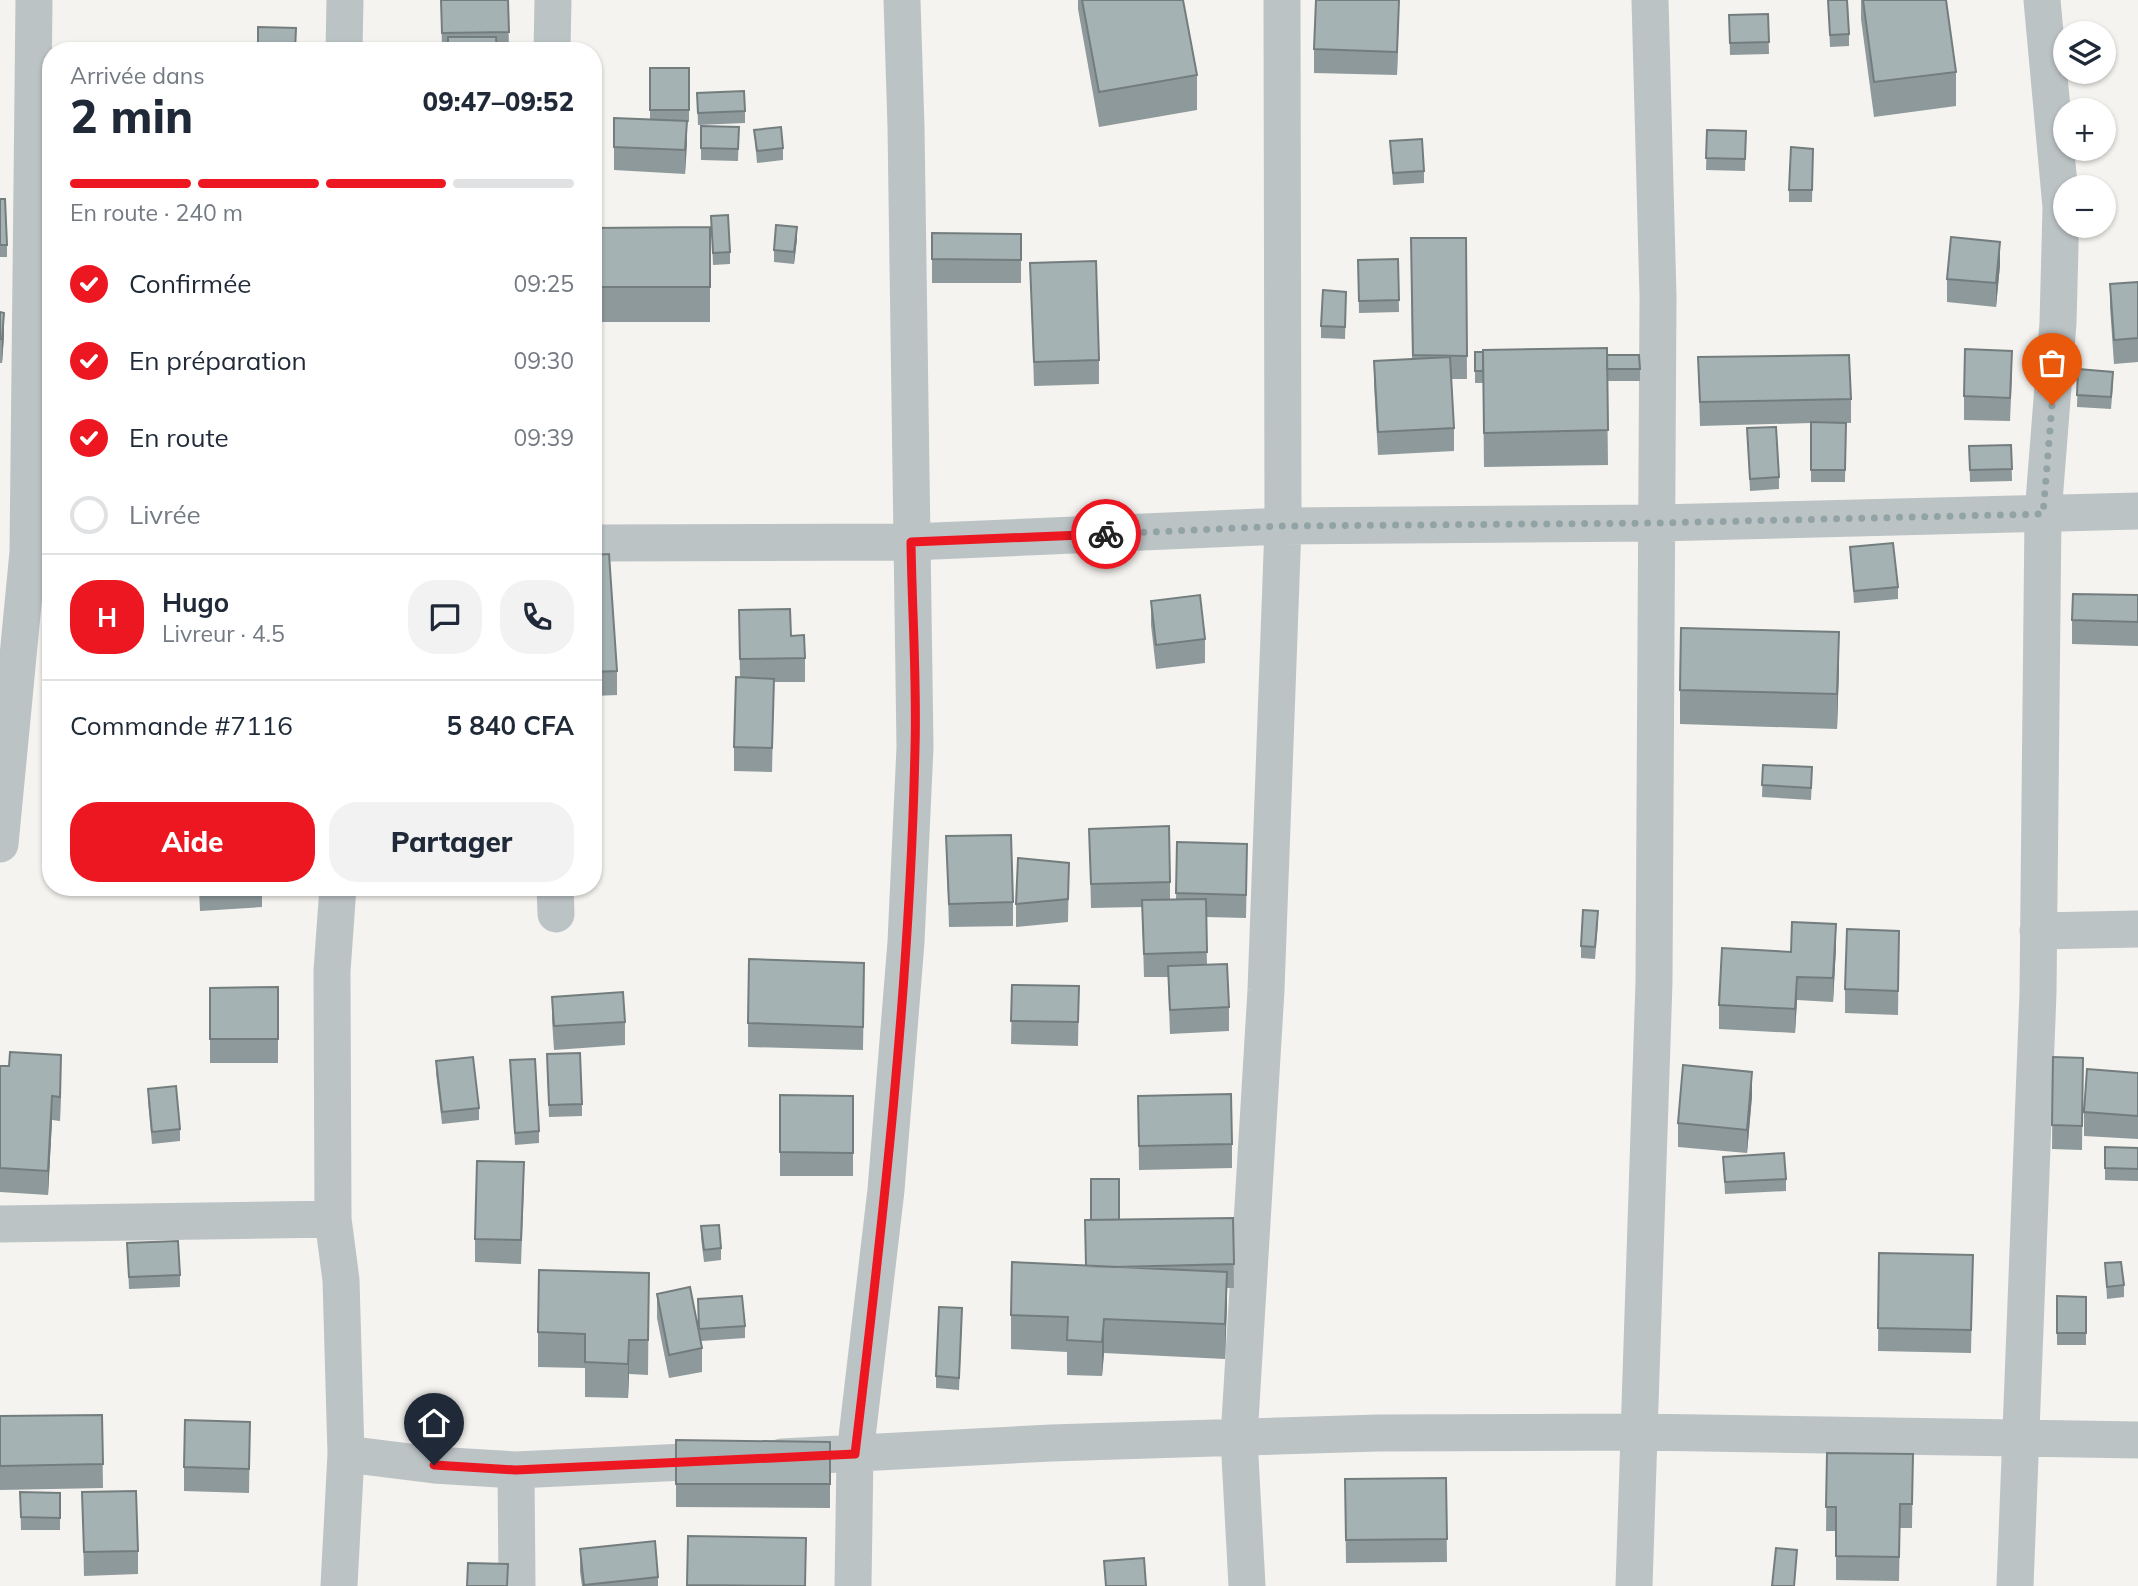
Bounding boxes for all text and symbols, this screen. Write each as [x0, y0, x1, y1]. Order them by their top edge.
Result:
map controls [2053, 21, 2116, 238]
button: layers [2053, 21, 2116, 84]
text: Arrivée dans [70, 61, 205, 90]
text: 09:47–09:52 [423, 85, 574, 118]
text: 2 min [70, 87, 193, 145]
button: + [2053, 98, 2116, 161]
button: − [2053, 175, 2116, 238]
text: En route · 240 m [70, 198, 243, 227]
icon: check [70, 265, 108, 303]
text: Confirmée [129, 267, 251, 300]
text: 09:25 [514, 269, 574, 298]
pin [2022, 333, 2082, 405]
icon: check [70, 342, 108, 380]
text: En préparation [129, 344, 307, 377]
icon: bag [2033, 344, 2071, 382]
text: 09:30 [514, 346, 574, 375]
icon: check [70, 419, 108, 457]
text: En route [129, 421, 229, 454]
text: 09:39 [514, 423, 574, 452]
text: Livrée [129, 498, 201, 531]
courier [1071, 499, 1141, 569]
icon: bike [1087, 515, 1125, 553]
button: chat [408, 580, 482, 654]
button: phone [500, 580, 574, 654]
text: Hugo [162, 586, 229, 619]
text: H [97, 601, 117, 634]
text: Livreur · 4.5 [162, 619, 285, 648]
text: Commande #7116 [70, 709, 293, 742]
text: 5 840 CFA [447, 709, 574, 742]
button: Aide [70, 802, 315, 882]
button: Partager [329, 802, 574, 882]
pin [404, 1393, 464, 1465]
icon: home [415, 1404, 453, 1442]

